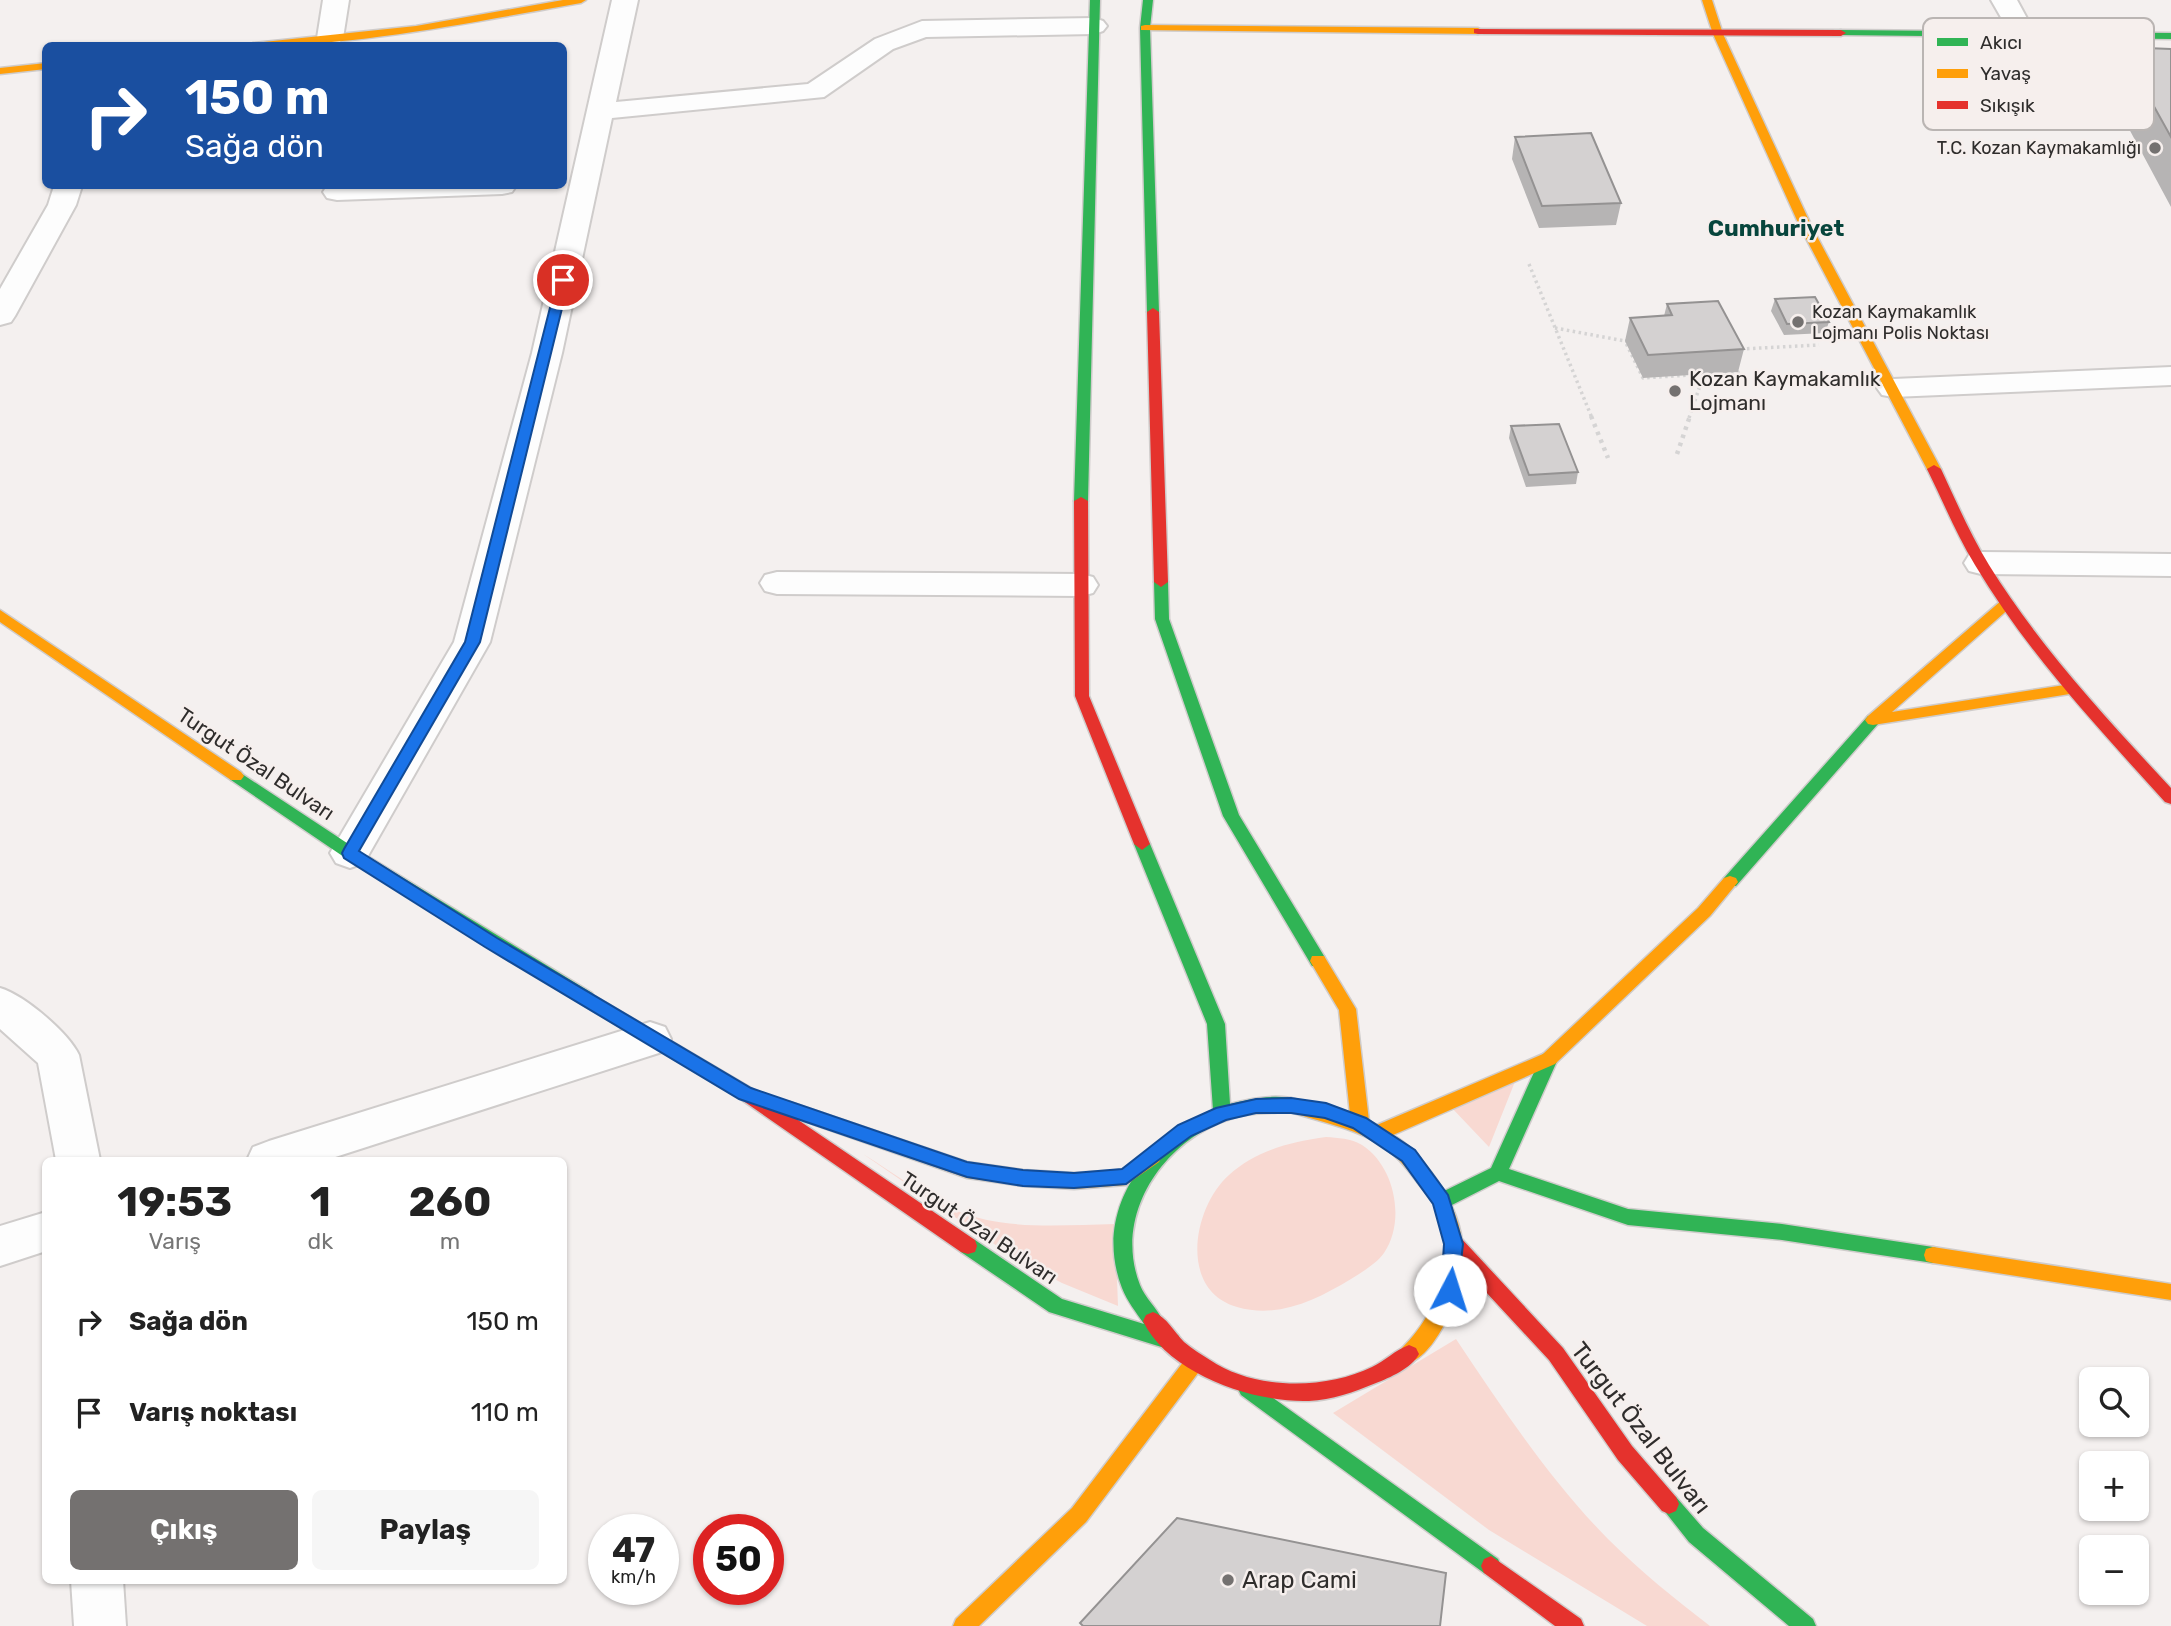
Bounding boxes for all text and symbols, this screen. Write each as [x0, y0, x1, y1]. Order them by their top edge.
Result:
legend [1923, 18, 2154, 130]
text: Akıcı [1980, 31, 2022, 54]
text: Yavaş [1980, 62, 2031, 85]
text: 150 m [185, 68, 330, 126]
icon: right [70, 70, 161, 161]
text: Sıkışık [1980, 94, 2035, 117]
text: Sağa dön [185, 127, 324, 165]
place label: T.C. Kozan Kaymakamlığı [1937, 137, 2141, 159]
marker: T.C. Kozan Kaymakamlığı [2147, 140, 2163, 156]
district label: Cumhuriyet [1708, 214, 1844, 242]
pin [533, 250, 593, 310]
icon: arrive [544, 261, 582, 299]
place label: Kozan Kaymakamlık Lojmanı Polis Noktası [1812, 301, 1989, 344]
marker: Kozan Kaymakamlık Lojmanı Polis Noktası [1790, 314, 1806, 330]
place label: Kozan Kaymakamlık Lojmanı [1689, 366, 1881, 415]
marker: Kozan Kaymakamlık Lojmanı [1667, 383, 1683, 399]
street label: Turgut Özal Bulvarı [173, 702, 339, 825]
street label: Turgut Özal Bulvarı [896, 1166, 1062, 1289]
text: 19:53 [117, 1177, 232, 1227]
text: 1 [310, 1177, 331, 1227]
text: 260 [408, 1177, 492, 1227]
text: Varış [149, 1227, 201, 1255]
text: dk [308, 1227, 333, 1255]
text: m [440, 1227, 460, 1255]
position arrow [1413, 1253, 1487, 1327]
icon: right [70, 1303, 108, 1341]
text: Sağa dön [129, 1306, 248, 1337]
text: 150 m [466, 1306, 539, 1337]
street label: Turgut Özal Bulvarı [1565, 1337, 1717, 1519]
map controls [2079, 1367, 2149, 1605]
button: search [2079, 1367, 2149, 1437]
icon: arrive [70, 1394, 108, 1432]
text: Varış noktası [129, 1397, 297, 1428]
text: 110 m [471, 1397, 539, 1428]
button: + [2079, 1451, 2149, 1521]
button: Çıkış [70, 1490, 298, 1570]
button: Paylaş [312, 1490, 539, 1570]
speed limit sign: 50 [693, 1514, 784, 1605]
text: 47 [612, 1529, 655, 1571]
button: − [2079, 1535, 2149, 1605]
text: km/h [611, 1566, 656, 1588]
place label: Arap Cami [1242, 1566, 1357, 1594]
marker: Arap Cami [1220, 1572, 1236, 1588]

